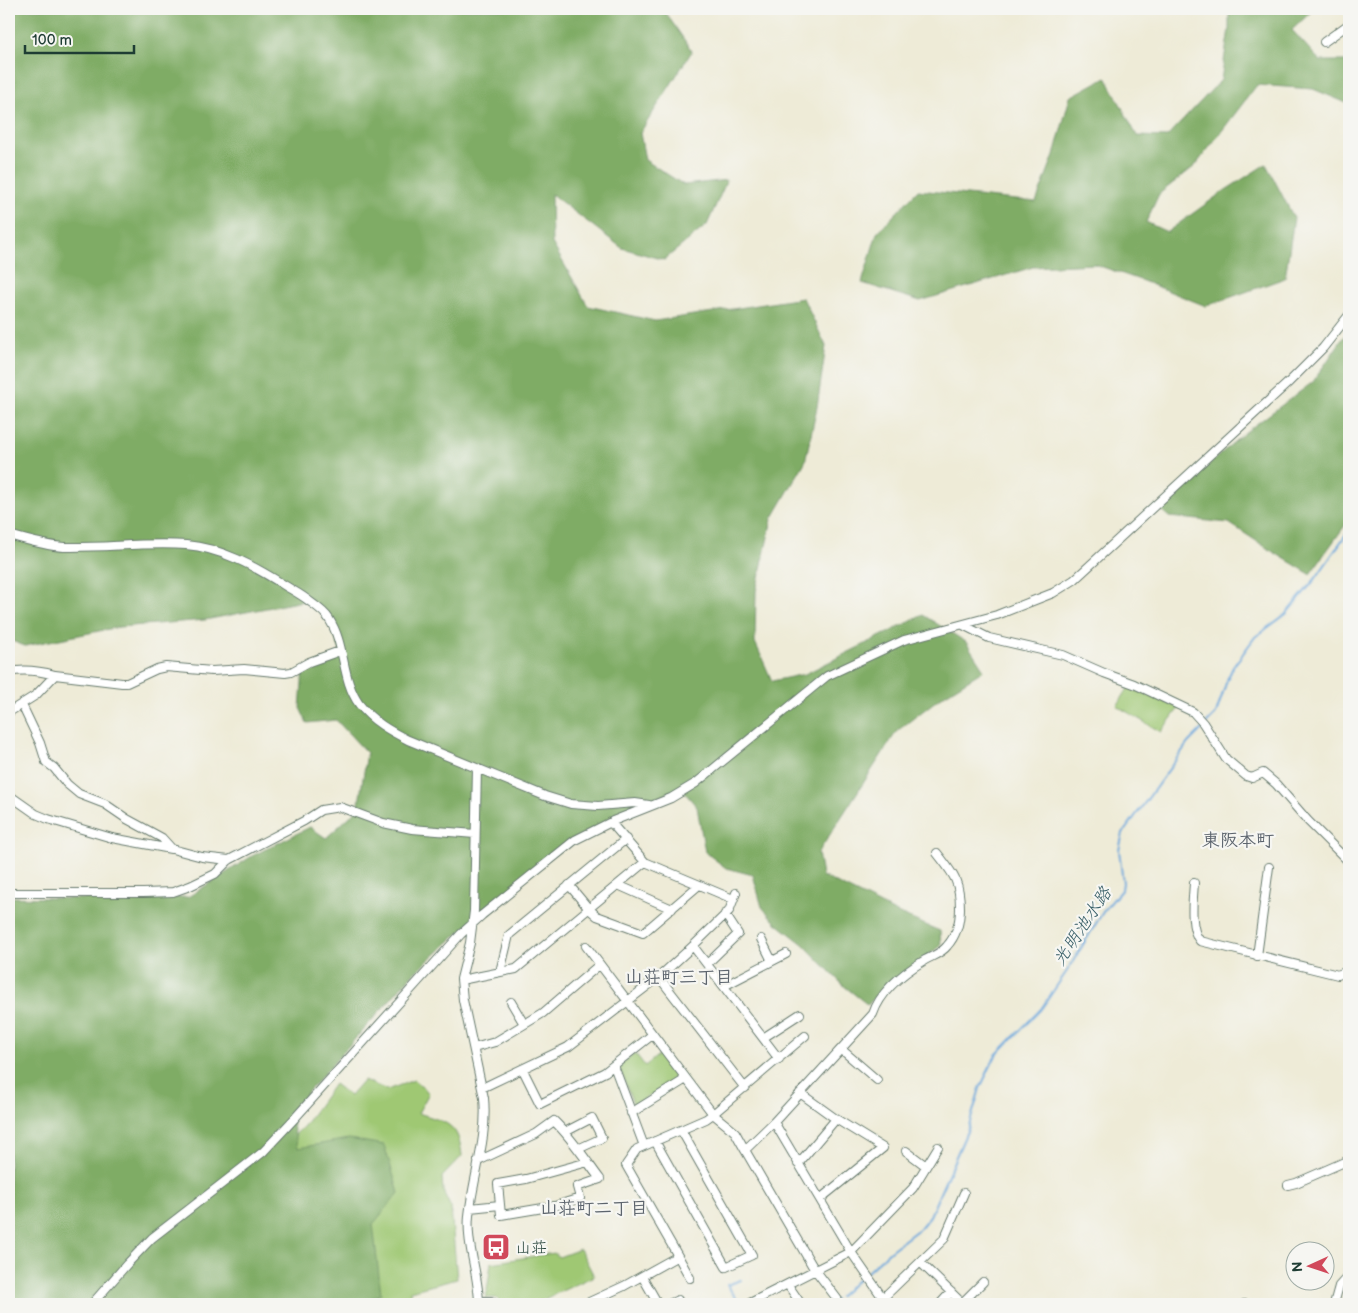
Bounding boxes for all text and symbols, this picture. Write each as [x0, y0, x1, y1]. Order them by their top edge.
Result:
scale bar [25, 22, 134, 54]
text: 100 m [32, 31, 72, 50]
district label: 東阪本町 [1202, 830, 1274, 851]
water label: 光明池水路 [1049, 882, 1117, 969]
district label: 山荘町三丁目 [625, 967, 733, 988]
district label: 山荘町二丁目 [540, 1198, 648, 1219]
bus stop icon: 山荘 [481, 1232, 511, 1262]
place label: 山荘 [515, 1239, 547, 1258]
north arrow [1286, 1240, 1336, 1290]
text: N [1289, 1261, 1306, 1272]

